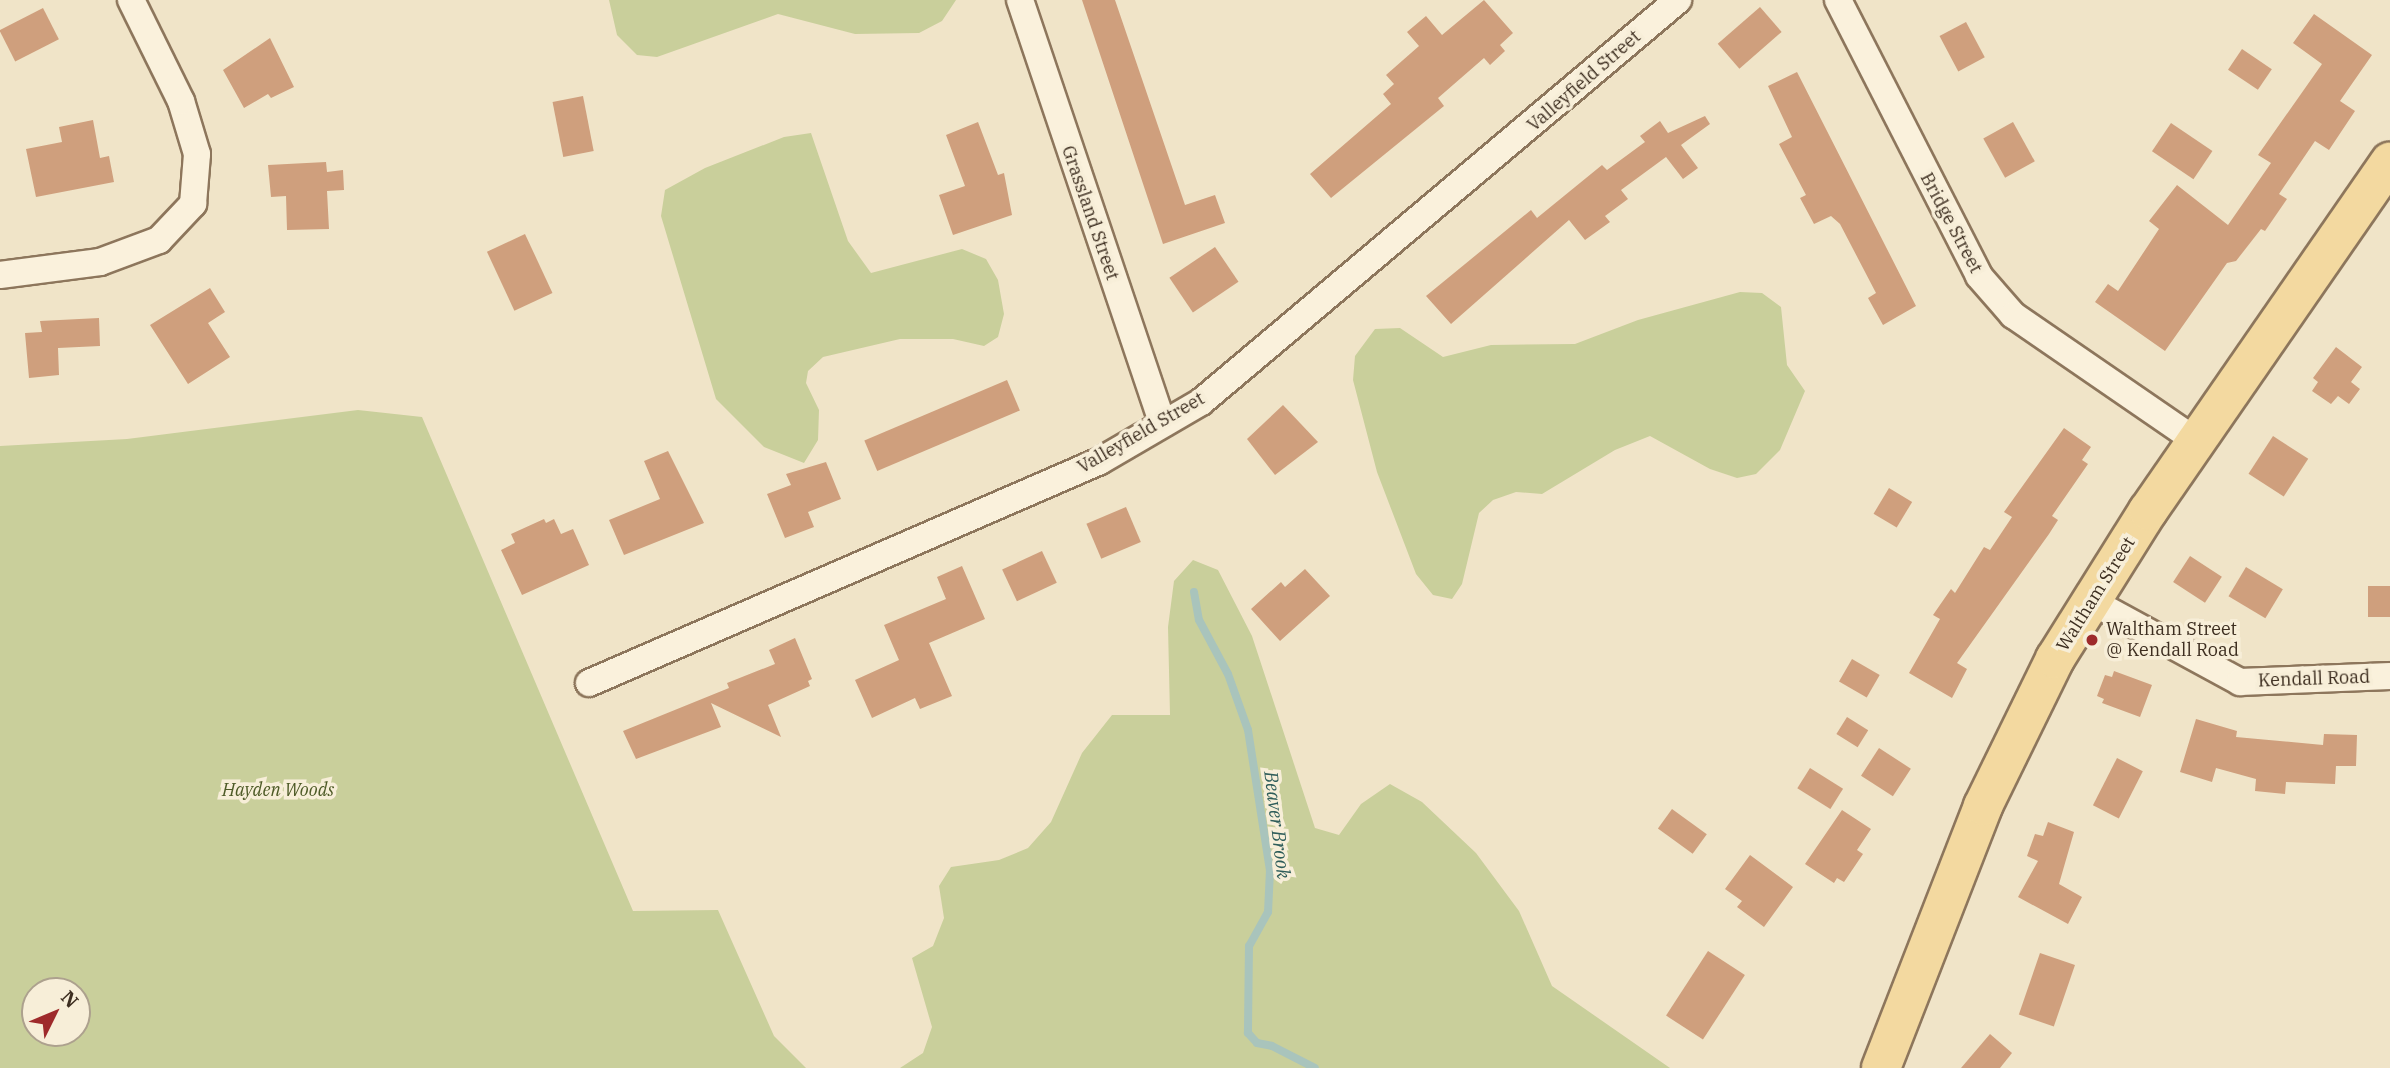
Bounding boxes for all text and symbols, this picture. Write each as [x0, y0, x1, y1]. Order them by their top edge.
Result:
street label: Valleyfield Street [1523, 26, 1645, 136]
street label: Grassland Street [1057, 143, 1123, 283]
street label: Bridge Street [1915, 169, 1987, 277]
street label: Valleyfield Street [1074, 388, 1208, 478]
street label: Waltham Street [2052, 533, 2140, 655]
place label: Waltham Street @ Kendall Road [2106, 619, 2239, 662]
marker: Waltham Street @ Kendall Road [2084, 632, 2100, 648]
street label: Kendall Road [2258, 666, 2370, 692]
water label: Beaver Brook [1259, 770, 1295, 880]
park label: Hayden Woods [222, 779, 334, 801]
north arrow [21, 977, 91, 1047]
text: N [56, 985, 84, 1013]

